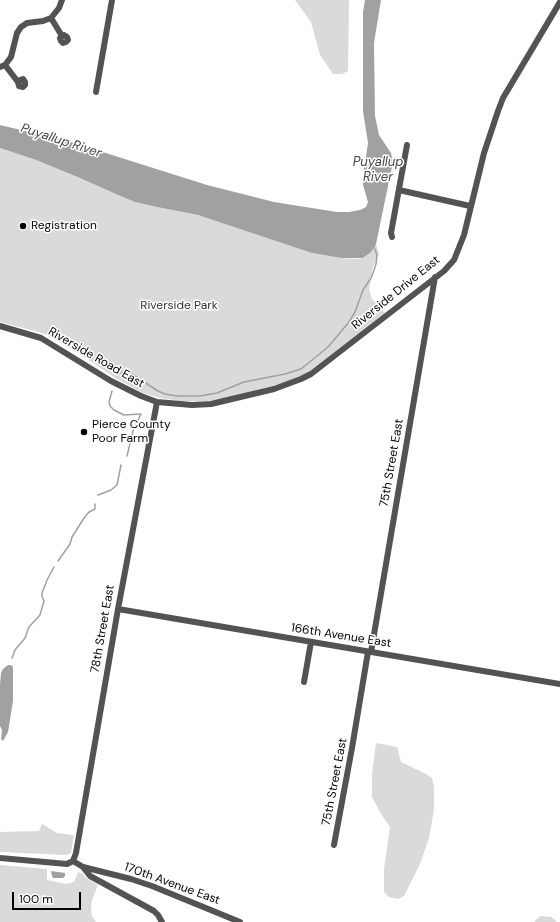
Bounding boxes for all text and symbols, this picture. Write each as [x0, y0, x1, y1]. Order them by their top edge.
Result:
water label: Puyallup River [19, 121, 103, 161]
water label: Puyallup River [353, 155, 403, 186]
place label: Registration [31, 219, 97, 233]
marker: Registration [18, 221, 28, 231]
street label: Riverside Drive East [349, 253, 443, 333]
park label: Riverside Park [140, 299, 218, 313]
street label: Riverside Road East [45, 325, 147, 391]
place label: Pierce County Poor Farm [92, 418, 171, 446]
street label: 75th Street East [377, 418, 407, 508]
marker: Pierce County Poor Farm [79, 427, 89, 437]
street label: 78th Street East [88, 584, 118, 674]
street label: 166th Avenue East [290, 621, 392, 651]
street label: 75th Street East [319, 737, 351, 827]
street label: 170th Avenue East [122, 860, 222, 908]
scale bar [14, 884, 83, 910]
text: 100 m [19, 891, 53, 907]

